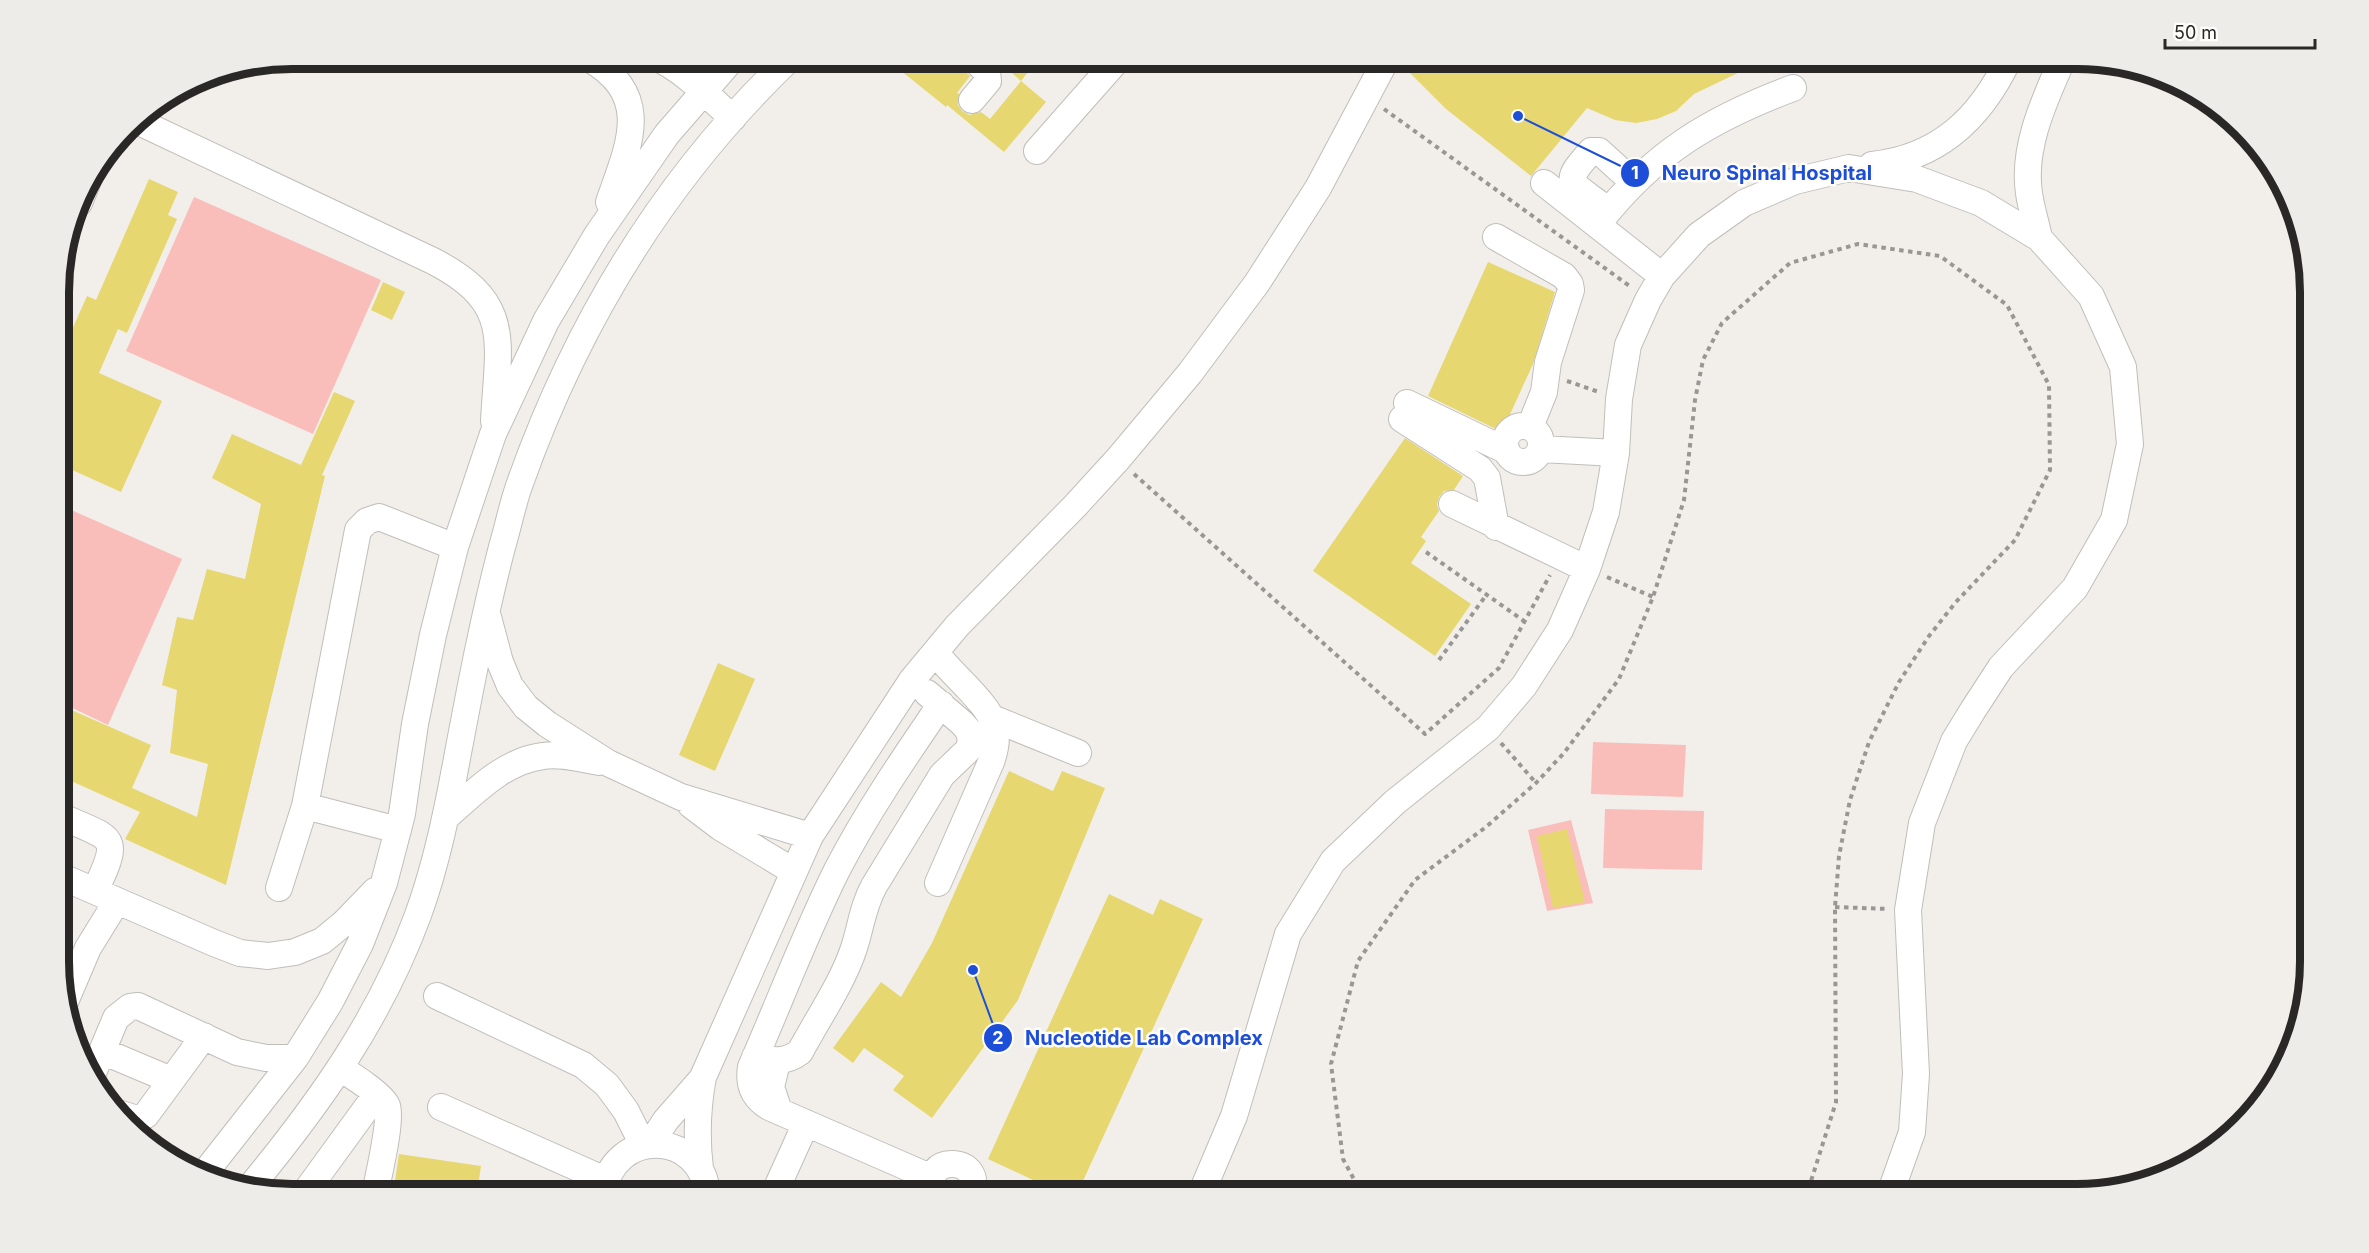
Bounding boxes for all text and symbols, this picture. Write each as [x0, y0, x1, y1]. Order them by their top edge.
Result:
scale bar [2165, 12, 2315, 50]
text: 50 m [2174, 22, 2217, 43]
callout: Neuro Spinal Hospital [1620, 154, 1884, 192]
text: Neuro Spinal Hospital [1662, 161, 1872, 185]
text: 1 [1631, 162, 1639, 183]
callout: Nucleotide Lab Complex [983, 1019, 1275, 1057]
text: Nucleotide Lab Complex [1025, 1026, 1263, 1050]
text: 2 [992, 1027, 1004, 1048]

